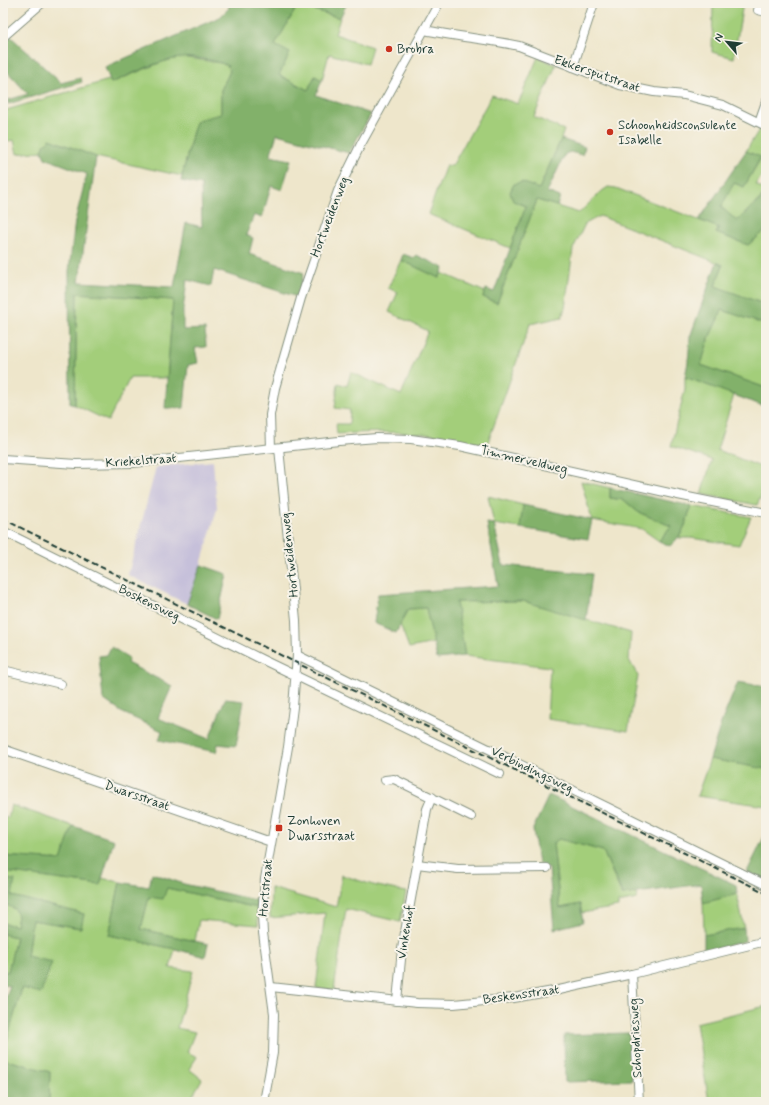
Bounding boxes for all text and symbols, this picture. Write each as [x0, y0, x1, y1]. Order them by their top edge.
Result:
north arrow [707, 22, 747, 62]
text: N [711, 31, 727, 44]
place label: Brobra [397, 41, 434, 58]
marker: Brobra [384, 44, 394, 54]
street label: Ekkersputstraat [552, 51, 642, 97]
place label: Schoonheidsconsulente Isabelle [618, 117, 737, 149]
marker: Schoonheidsconsulente Isabelle [605, 127, 615, 137]
street label: Hortweidenweg [307, 174, 353, 260]
street label: Timmerveldweg [478, 442, 570, 479]
street label: Kriekelstraat [105, 450, 177, 472]
street label: Hortweidenweg [277, 512, 303, 598]
street label: Boskensweg [115, 581, 183, 625]
street label: Verbindingsweg [488, 743, 576, 797]
street label: Dwarsstraat [102, 777, 172, 815]
place label: Zonhoven Dwarsstraat [287, 813, 355, 845]
marker: Zonhoven Dwarsstraat [274, 823, 284, 833]
street label: Hortstraat [255, 859, 277, 917]
street label: Vinkenhof [393, 903, 419, 960]
street label: Beskensstraat [482, 981, 560, 1009]
street label: Schopdriesweg [625, 997, 648, 1078]

